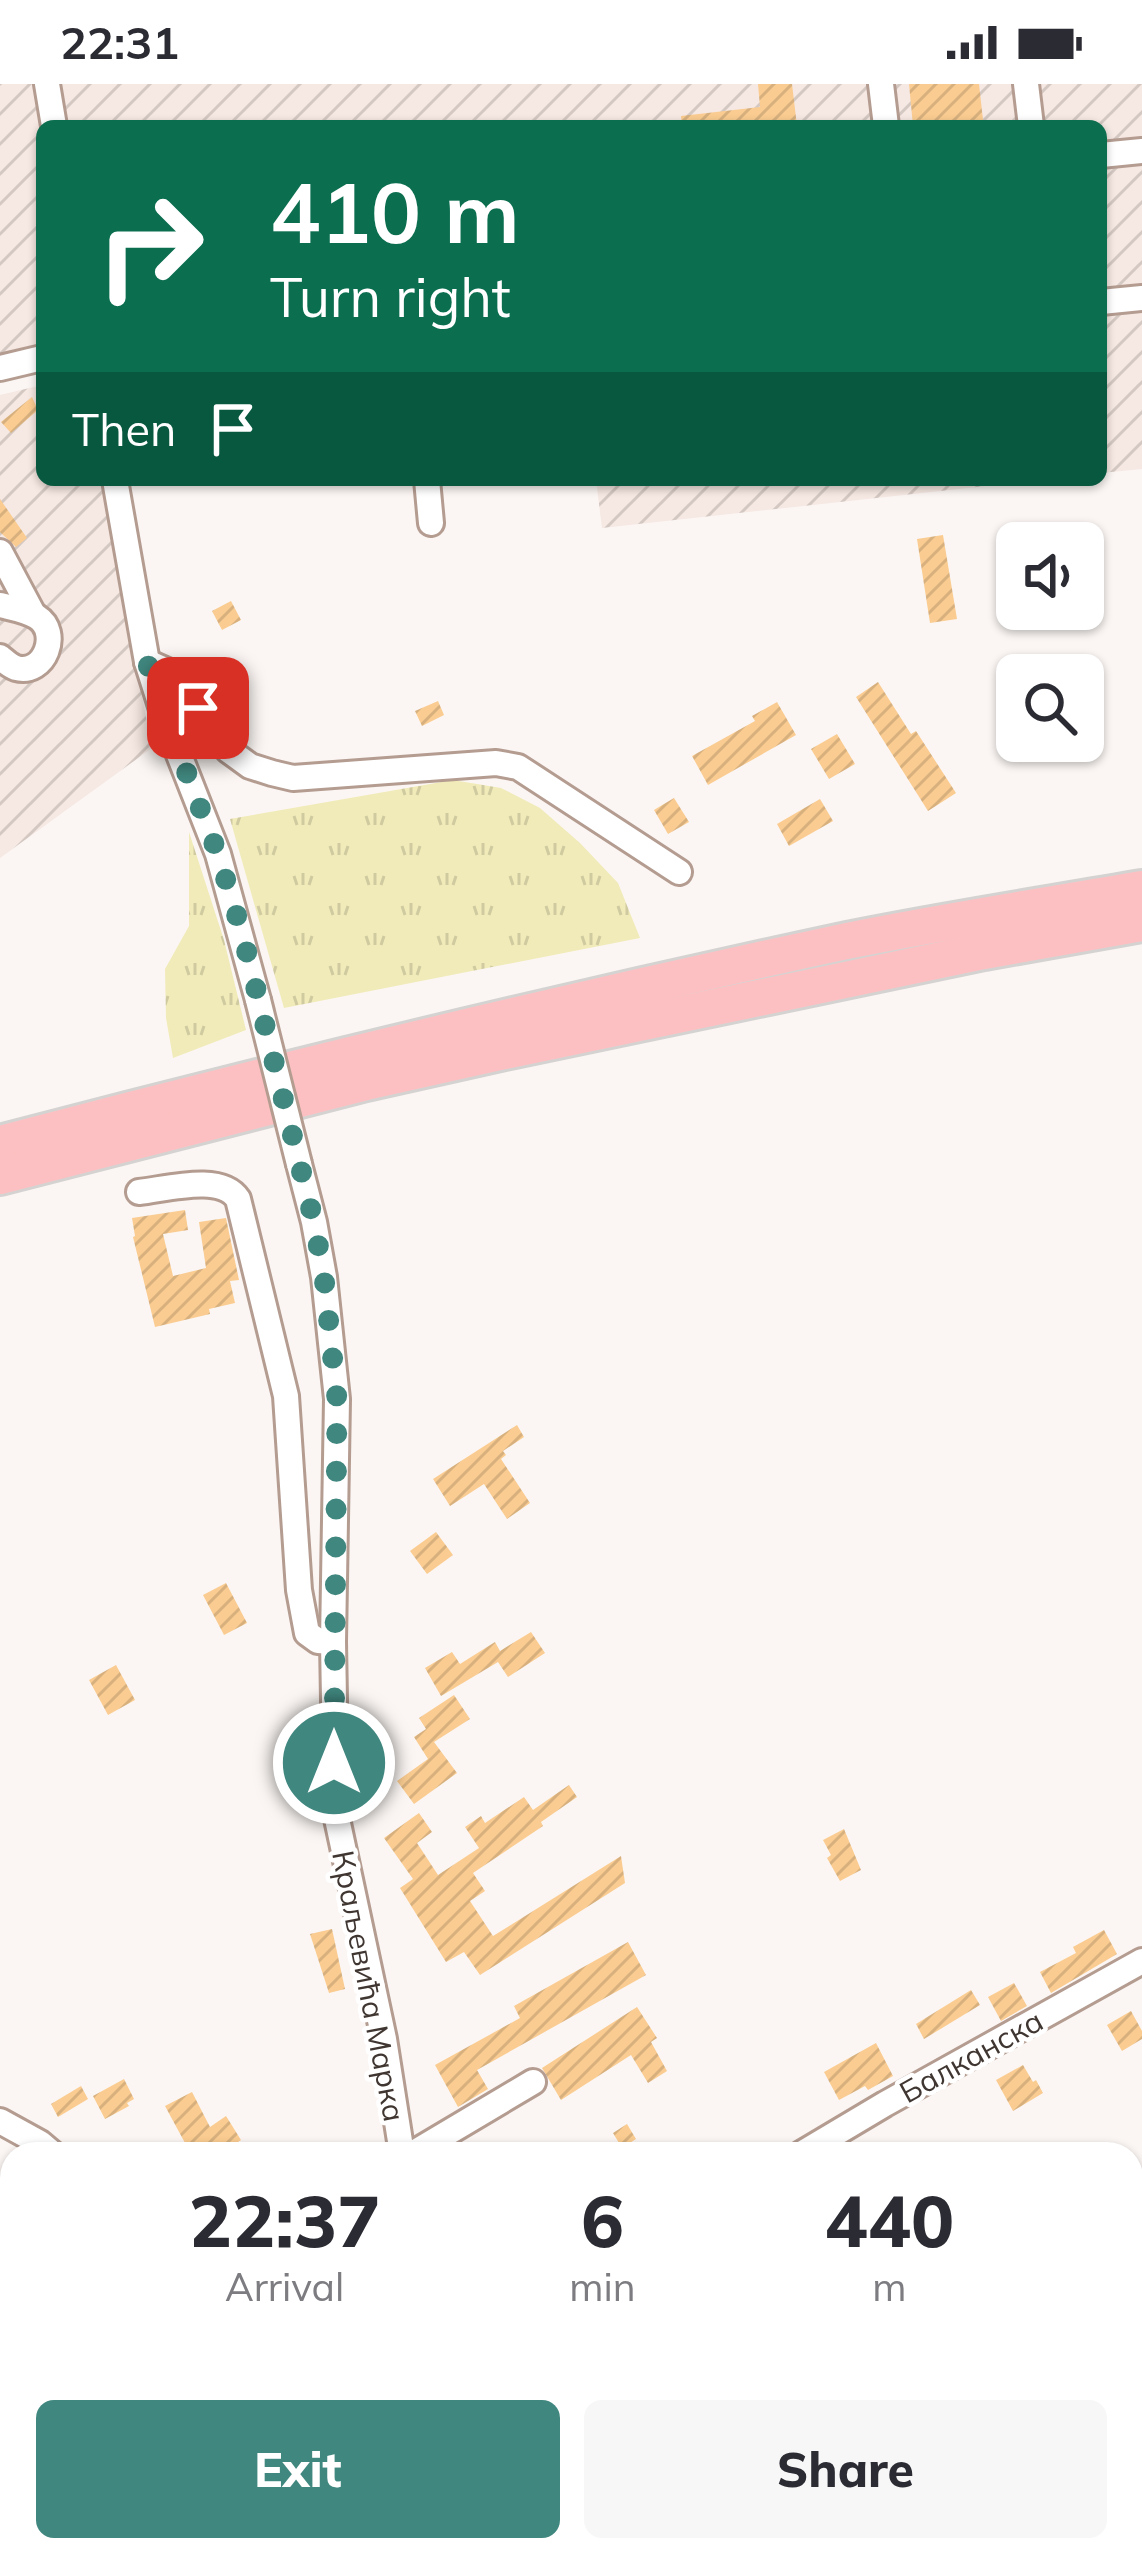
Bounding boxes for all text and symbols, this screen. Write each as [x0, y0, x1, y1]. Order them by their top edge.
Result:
text: 22:31 [60, 14, 179, 70]
text: 410 m [270, 159, 520, 264]
icon: right [72, 168, 228, 324]
text: Turn right [270, 263, 511, 331]
icon: arrive [200, 396, 266, 462]
text: Then [72, 401, 176, 457]
map controls [996, 522, 1104, 762]
button: sound [996, 522, 1104, 630]
button: search [996, 654, 1104, 762]
pin [147, 657, 249, 759]
icon: arrive [165, 675, 231, 741]
position arrow [271, 1700, 397, 1826]
street label: Краљевића Марка [324, 1847, 414, 2125]
street label: Балканска [893, 2001, 1049, 2111]
text: 22:37 [189, 2175, 380, 2265]
text: 6 [581, 2175, 624, 2265]
text: 440 [825, 2175, 954, 2265]
text: Arrival [225, 2262, 344, 2311]
text: min [569, 2262, 636, 2311]
text: m [872, 2262, 906, 2311]
button: Exit [36, 2400, 560, 2538]
button: Share [584, 2400, 1107, 2538]

